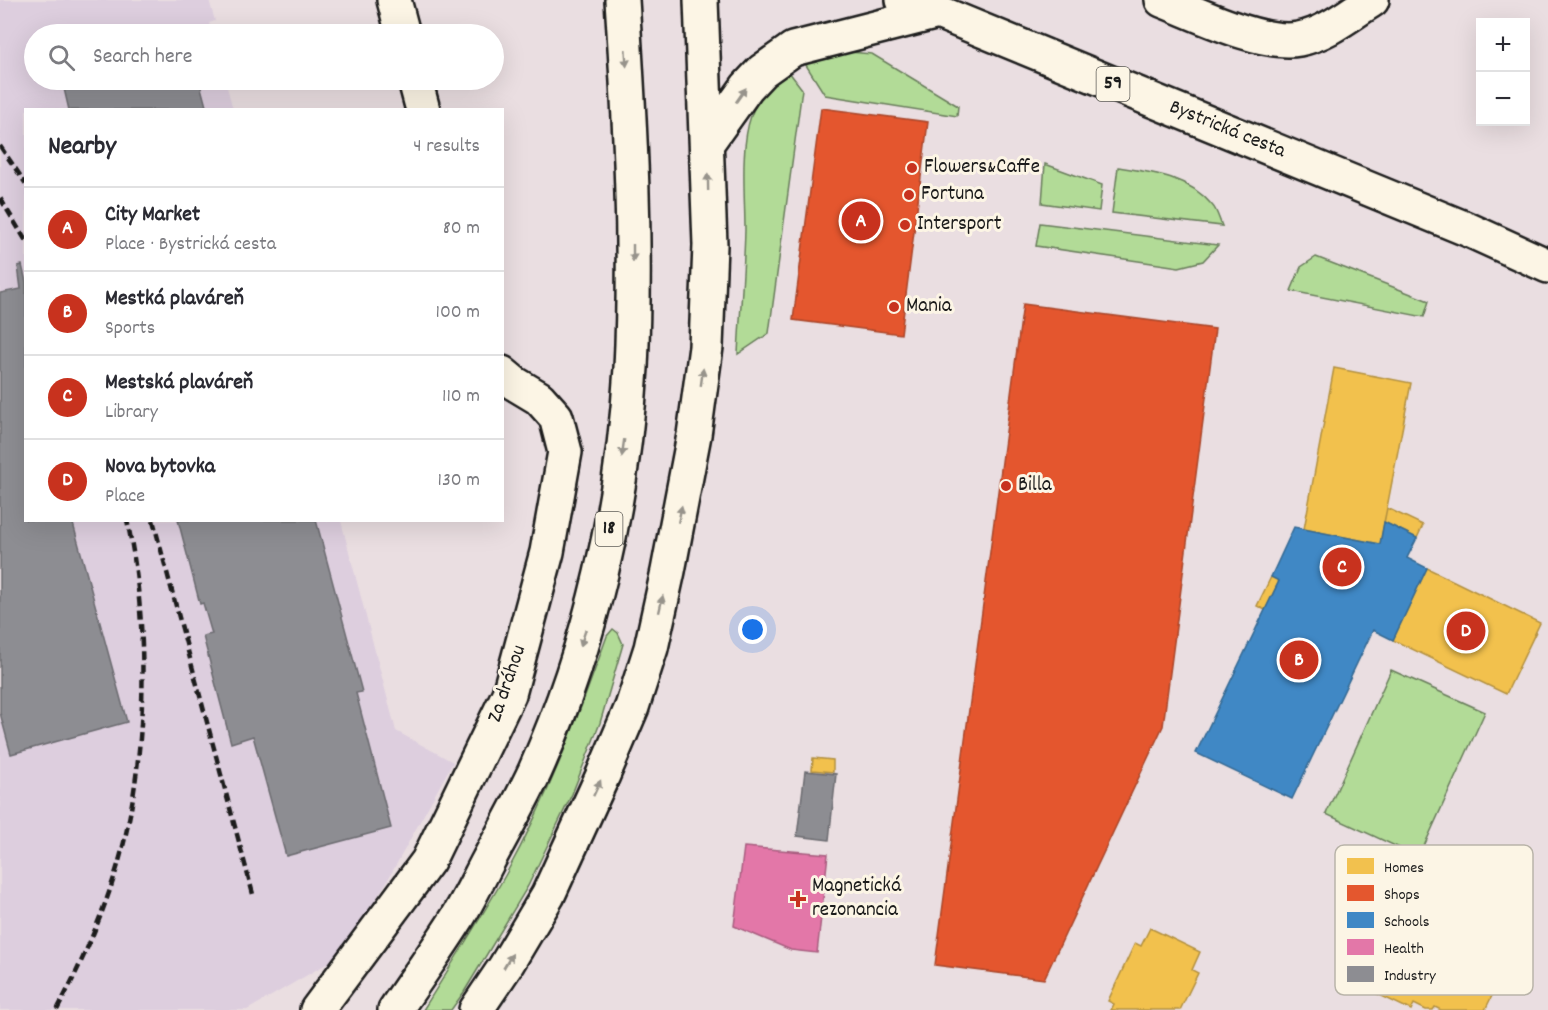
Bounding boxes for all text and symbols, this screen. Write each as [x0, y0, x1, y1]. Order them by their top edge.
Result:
map controls [1476, 18, 1530, 126]
button: + [1476, 18, 1530, 72]
search box [24, 24, 504, 90]
icon: search [45, 41, 78, 74]
text: Search here [93, 42, 192, 73]
one-way arrow [621, 49, 631, 68]
road number: 59 [1096, 67, 1130, 101]
button: − [1476, 72, 1530, 126]
one-way arrow [735, 88, 747, 104]
street label: Bystrická cesta [1164, 93, 1291, 167]
text: Nearby [48, 129, 116, 166]
text: 4 results [413, 133, 480, 161]
place label: Flowers&Caffe [924, 153, 1040, 183]
marker: Flowers&Caffe [905, 161, 919, 175]
one-way arrow [704, 173, 713, 192]
place label: Fortuna [921, 180, 985, 210]
marker: Fortuna [902, 188, 916, 202]
pin: A [842, 198, 880, 244]
text: City Market [105, 200, 200, 231]
place label: Intersport [917, 210, 1002, 240]
text: A [62, 215, 73, 243]
text: 80 m [443, 215, 480, 243]
marker: Intersport [898, 218, 912, 232]
text: Place · Bystrická cesta [105, 231, 276, 259]
one-way arrow [628, 244, 638, 263]
text: Mestká plaváreň [105, 284, 244, 315]
place label: Mania [906, 292, 953, 322]
text: B [63, 299, 72, 327]
text: 100 m [436, 299, 480, 327]
marker: Mania [887, 300, 901, 314]
text: Sports [105, 315, 155, 343]
one-way arrow [698, 367, 707, 386]
text: Mestská plaváreň [105, 368, 253, 399]
text: C [63, 383, 72, 411]
text: 110 m [442, 383, 480, 411]
text: Library [105, 399, 158, 427]
one-way arrow [618, 438, 627, 457]
text: Nova bytovka [105, 452, 215, 483]
text: D [62, 467, 73, 495]
text: 130 m [438, 467, 480, 495]
place label: Billa [1018, 471, 1053, 501]
marker: Billa [999, 479, 1013, 493]
text: Place [105, 483, 145, 511]
one-way arrow [676, 504, 685, 523]
road number: 18 [596, 512, 622, 546]
pin: C [1322, 544, 1362, 590]
one-way arrow [656, 595, 666, 613]
pin: D [1446, 608, 1486, 654]
your location [738, 615, 767, 644]
one-way arrow [577, 629, 587, 647]
pin: B [1280, 638, 1318, 682]
street label: Za dráhou [481, 641, 535, 727]
one-way arrow [593, 779, 603, 797]
legend [1335, 845, 1533, 995]
text: Homes [1384, 857, 1424, 880]
place label: Magnetická rezonancia [812, 872, 902, 926]
text: Shops [1384, 884, 1420, 907]
marker: Magnetická rezonancia [789, 890, 807, 908]
text: Schools [1384, 911, 1430, 934]
text: Health [1384, 938, 1424, 961]
one-way arrow [503, 953, 514, 969]
text: Industry [1384, 965, 1436, 988]

